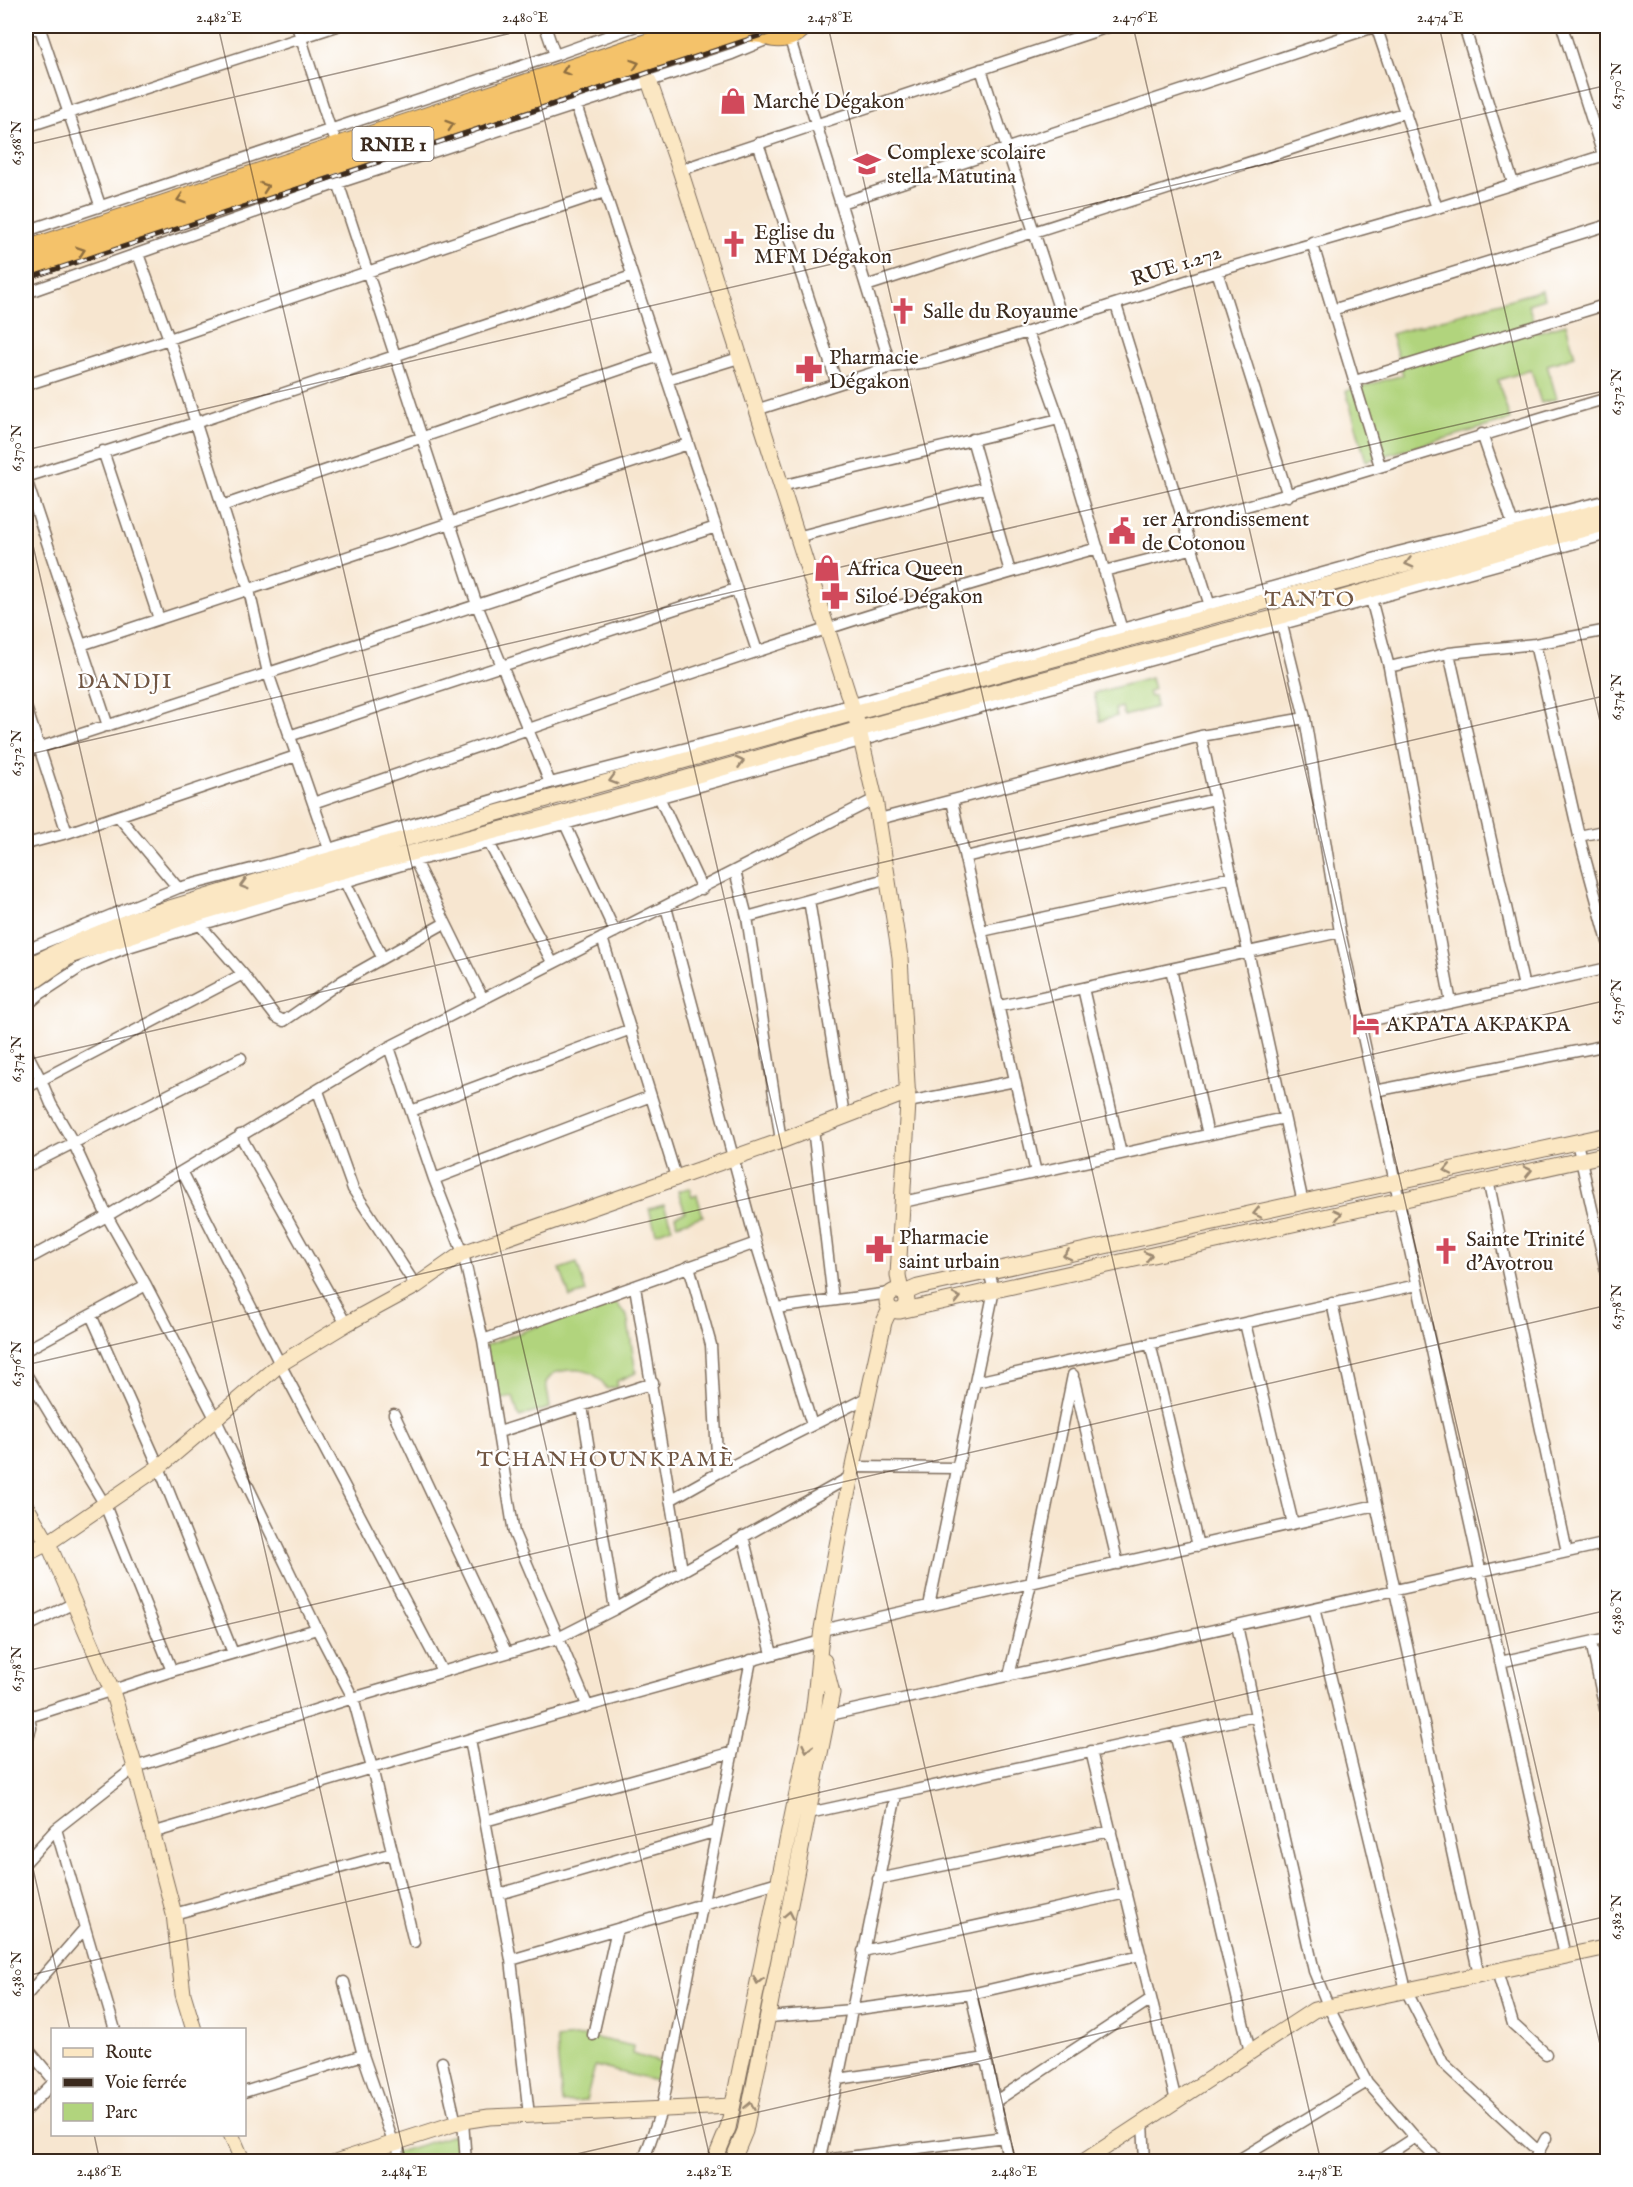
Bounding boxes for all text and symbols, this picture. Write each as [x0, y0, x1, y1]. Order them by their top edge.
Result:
text: 2.482°E [196, 8, 242, 27]
text: 2.480°E [502, 8, 548, 27]
text: 2.478°E [807, 8, 853, 27]
text: 2.476°E [1112, 8, 1158, 27]
text: 2.474°E [1417, 8, 1463, 27]
one-way arrow [629, 59, 640, 71]
text: 6.370°N [1607, 62, 1626, 110]
one-way arrow [561, 64, 572, 76]
shop icon: Marché Dégakon [718, 86, 748, 116]
place label: Marché Dégakon [753, 89, 904, 116]
text: 6.368°N [7, 120, 26, 166]
one-way arrow [444, 120, 455, 133]
road number: RNIE 1 [352, 127, 434, 161]
place label: Complexe scolaire stella Matutina [887, 140, 1046, 191]
school or university icon: Complexe scolaire stella Matutina [852, 149, 882, 179]
one-way arrow [259, 182, 270, 195]
one-way arrow [177, 192, 187, 205]
place label: Eglise du MFM Dégakon [754, 220, 892, 271]
church icon: Eglise du MFM Dégakon [719, 229, 749, 259]
street label: RUE 1.272 [1128, 239, 1225, 294]
one-way arrow [75, 246, 86, 258]
church icon: Salle du Royaume [888, 296, 918, 326]
place label: Salle du Royaume [923, 299, 1078, 326]
place label: Pharmacie Dégakon [829, 345, 919, 396]
pharmacy icon: Pharmacie Dégakon [794, 354, 824, 384]
text: 6.372°N [1607, 369, 1626, 415]
text: 6.370°N [7, 424, 26, 472]
place label: 1er Arrondissement de Cotonou [1142, 507, 1309, 558]
public building icon: 1er Arrondissement de Cotonou [1107, 516, 1137, 546]
shop icon: Africa Queen [812, 553, 842, 583]
place label: Africa Queen [846, 556, 963, 583]
one-way arrow [1404, 556, 1415, 568]
pharmacy icon: Siloé Dégakon [820, 581, 850, 611]
place label: Siloé Dégakon [855, 584, 983, 611]
district label: TANTO [1264, 586, 1356, 614]
district label: DANDJI [77, 668, 173, 696]
text: 6.374°N [1607, 673, 1626, 721]
text: 6.372°N [7, 730, 26, 776]
one-way arrow [734, 757, 745, 769]
one-way arrow [608, 773, 619, 785]
one-way arrow [239, 878, 250, 890]
text: 6.376°N [1607, 979, 1626, 1025]
hotel icon: AKPATA AKPAKPA [1351, 1009, 1381, 1039]
place label: AKPATA AKPAKPA [1385, 1012, 1571, 1039]
text: 6.374°N [7, 1035, 26, 1083]
one-way arrow [1443, 1163, 1453, 1176]
one-way arrow [1523, 1166, 1533, 1179]
one-way arrow [1253, 1205, 1263, 1218]
one-way arrow [1333, 1208, 1343, 1221]
place label: Pharmacie saint urbain [899, 1225, 1000, 1276]
place label: Sainte Trinité d'Avotrou [1466, 1227, 1585, 1278]
pharmacy icon: Pharmacie saint urbain [864, 1234, 894, 1264]
church icon: Sainte Trinité d'Avotrou [1431, 1236, 1461, 1266]
one-way arrow [1062, 1247, 1072, 1260]
one-way arrow [1143, 1250, 1153, 1263]
text: 6.378°N [1607, 1284, 1626, 1330]
one-way arrow [952, 1293, 962, 1306]
text: 6.376°N [7, 1341, 26, 1387]
district label: TCHANHOUNKPAMÈ [477, 1446, 735, 1474]
text: 6.380°N [1607, 1589, 1626, 1635]
text: 6.378°N [7, 1646, 26, 1692]
one-way arrow [801, 1742, 814, 1752]
text: 6.382°N [1607, 1894, 1626, 1940]
one-way arrow [782, 1910, 795, 1920]
text: 6.380°N [7, 1951, 26, 1997]
one-way arrow [752, 1974, 765, 1984]
legend [51, 2028, 246, 2136]
text: Route [105, 2042, 152, 2065]
text: Voie ferrée [104, 2072, 187, 2095]
text: Parc [105, 2102, 138, 2125]
one-way arrow [743, 2102, 756, 2112]
text: 2.486°E [76, 2162, 122, 2181]
text: 2.484°E [381, 2162, 427, 2181]
text: 2.482°E [686, 2162, 732, 2181]
text: 2.480°E [991, 2162, 1037, 2181]
text: 2.478°E [1297, 2162, 1343, 2181]

